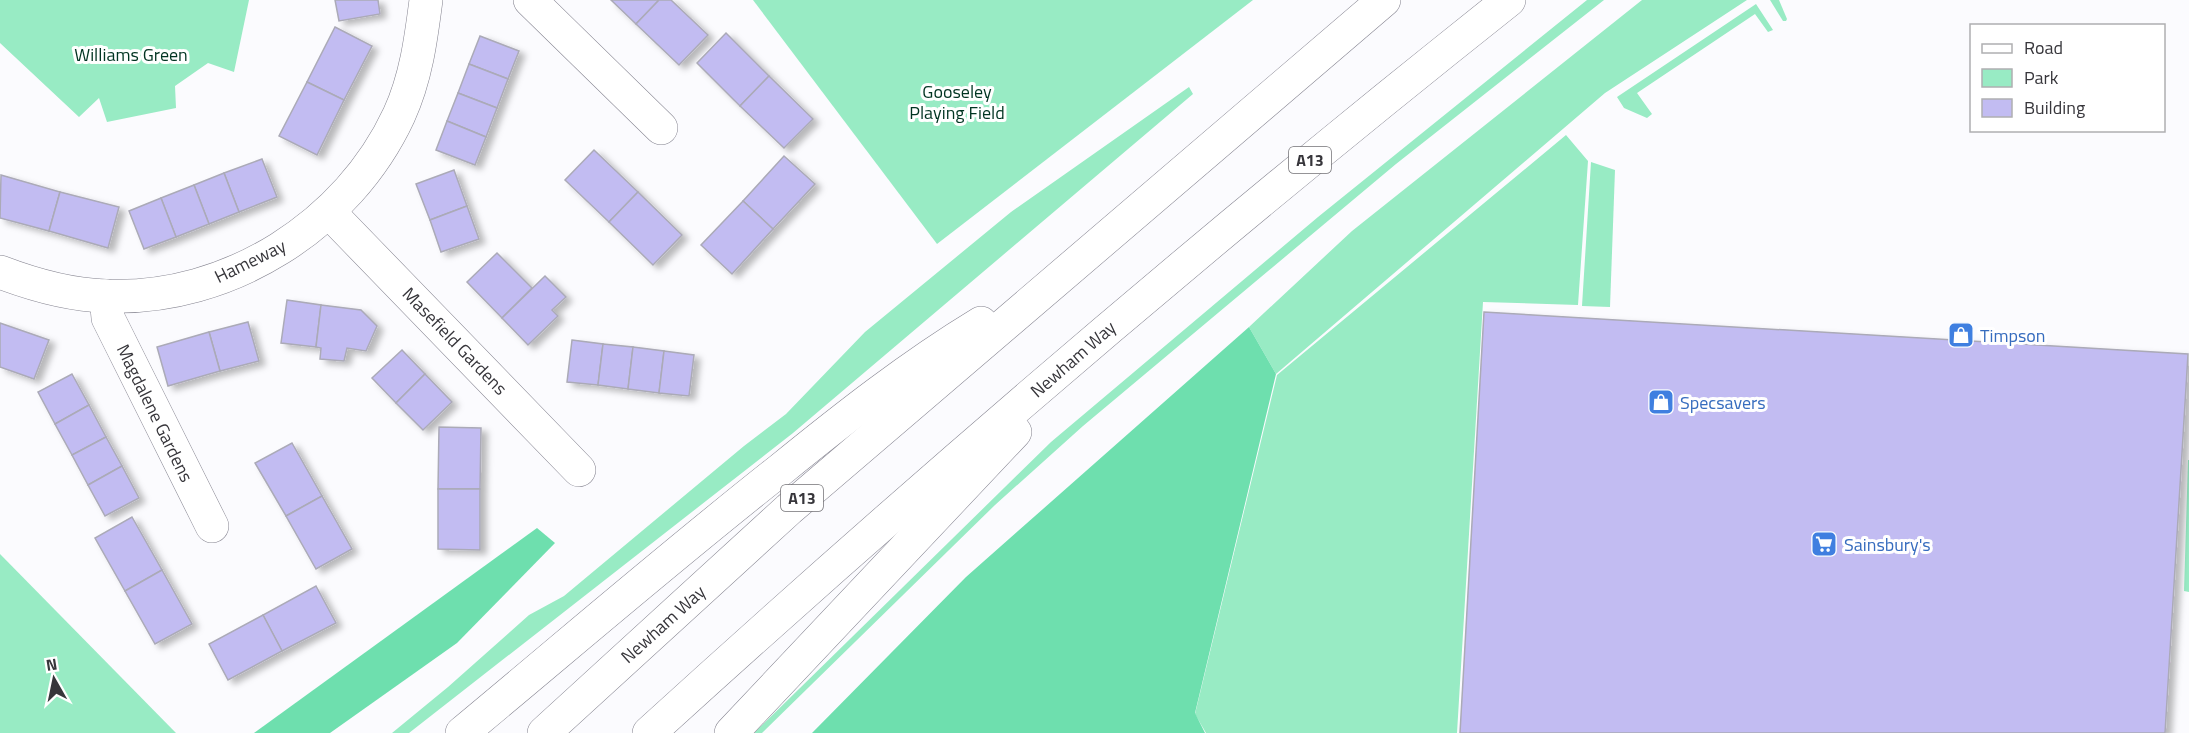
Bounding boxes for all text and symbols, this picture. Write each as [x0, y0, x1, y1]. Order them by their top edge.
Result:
legend [1970, 24, 2165, 132]
text: Road [2024, 34, 2063, 61]
park label: Williams Green [74, 41, 188, 68]
text: Park [2024, 64, 2059, 91]
park label: Gooseley Playing Field [909, 78, 1005, 126]
text: Building [2024, 94, 2085, 121]
road number: A13 [1289, 147, 1331, 173]
street label: Hameway [210, 232, 291, 290]
street label: Masefield Gardens [396, 281, 514, 401]
street label: Newham Way [1024, 314, 1122, 404]
shop icon: Timpson [1946, 320, 1976, 350]
place label: Timpson [1980, 322, 2045, 349]
street label: Magdalene Gardens [110, 339, 200, 487]
shop icon: Specsavers [1646, 387, 1676, 417]
place label: Specsavers [1680, 389, 1766, 416]
road number: A13 [781, 485, 823, 511]
supermarket icon: Sainsbury's [1809, 529, 1839, 559]
place label: Sainsbury's [1844, 531, 1931, 558]
street label: Newham Way [615, 578, 712, 669]
north arrow [24, 649, 84, 709]
text: N [44, 651, 59, 677]

